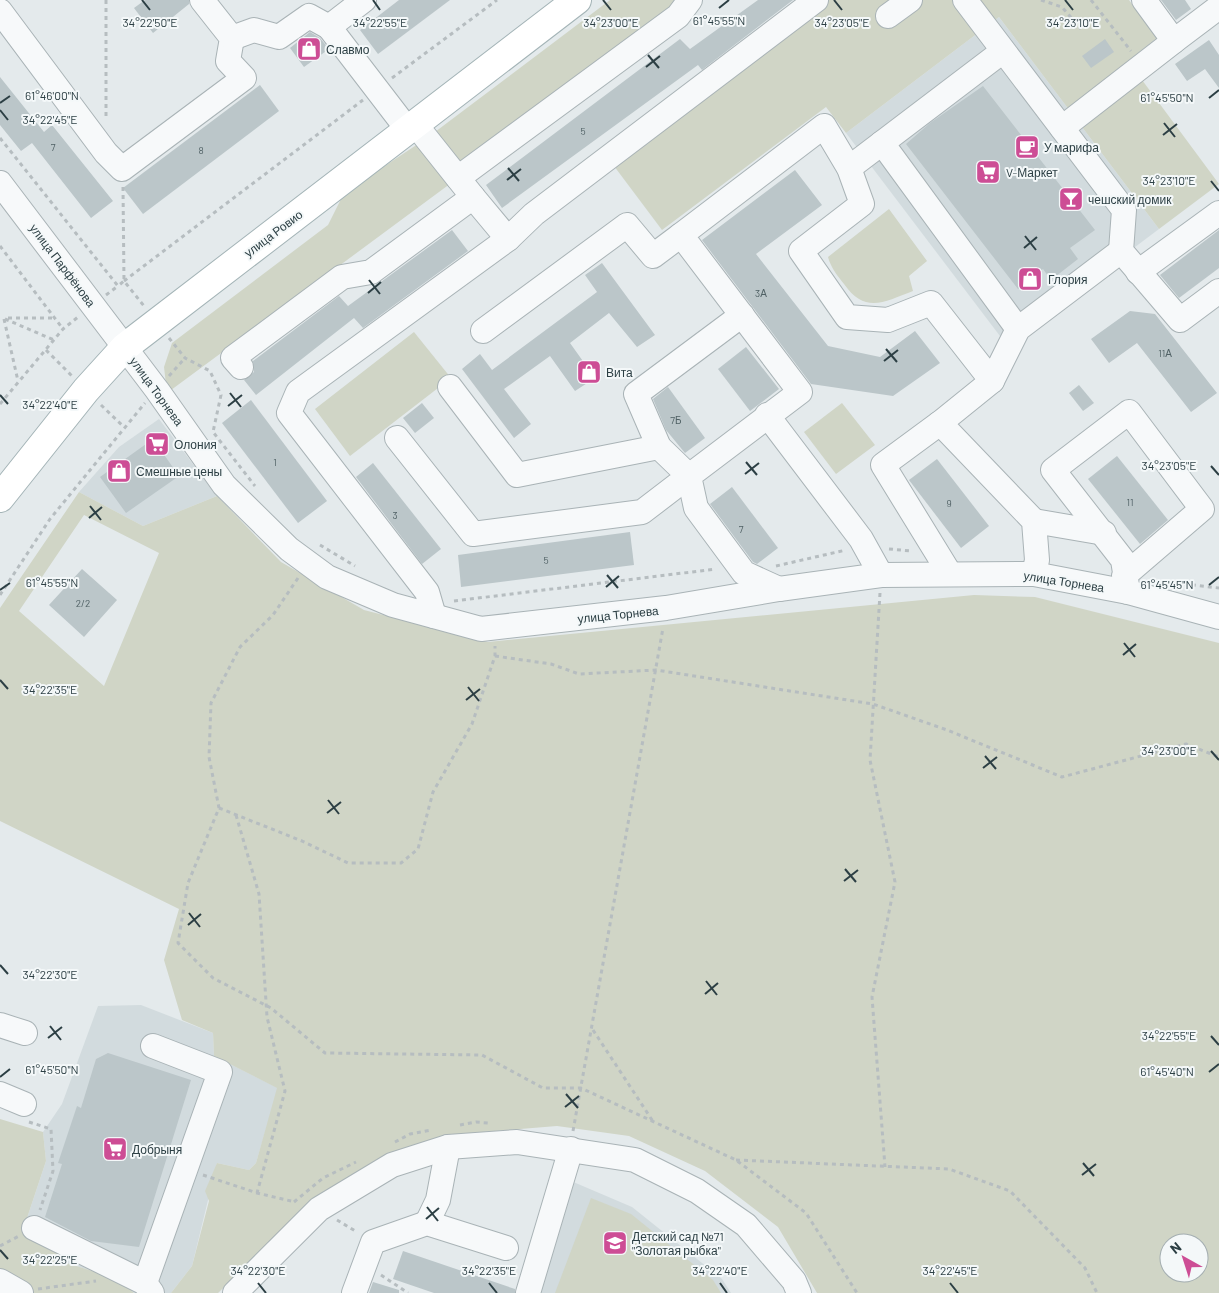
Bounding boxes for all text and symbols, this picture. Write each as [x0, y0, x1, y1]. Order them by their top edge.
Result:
text: 61°45'55"N [693, 13, 745, 27]
text: 34°22'50"E [122, 15, 178, 29]
text: 34°22'55"E [353, 15, 407, 29]
text: 34°23'00"E [583, 15, 639, 29]
text: 34°23'05"E [815, 15, 869, 29]
text: 34°23'10"E [1047, 15, 1099, 29]
shop icon: Славмо [296, 36, 322, 62]
place label: Славмо [326, 42, 370, 56]
text: 61°46'00"N [25, 88, 79, 102]
text: 61°45'50"N [1140, 90, 1194, 104]
text: 34°22'45"E [23, 112, 77, 126]
house number: 5 [580, 125, 586, 137]
cafe icon: У марифа [1014, 134, 1040, 160]
place label: У марифа [1044, 140, 1099, 155]
house number: 7 [51, 141, 56, 153]
house number: 8 [198, 144, 204, 156]
supermarket icon: V-Маркет [975, 159, 1001, 185]
place label: V-Маркет [1006, 165, 1058, 180]
text: 34°23'10"E [1143, 173, 1195, 187]
bar icon: чешский домик [1058, 186, 1084, 212]
place label: чешский домик [1088, 192, 1172, 207]
street label: улица Ровио [241, 206, 306, 260]
street label: улица Парфёнова [26, 221, 99, 310]
shop icon: Глория [1017, 266, 1043, 292]
place label: Глория [1048, 272, 1088, 287]
house number: 3А [755, 287, 767, 299]
house number: 11А [1158, 347, 1172, 359]
street label: улица Торнева [127, 354, 187, 429]
shop icon: Вита [576, 359, 602, 385]
place label: Вита [606, 365, 633, 379]
text: 34°22'40"E [22, 397, 78, 411]
house number: 7Б [670, 414, 682, 426]
supermarket icon: Олония [144, 431, 170, 457]
place label: Олония [174, 437, 217, 451]
house number: 1 [273, 456, 277, 468]
shop icon: Смешные цены [106, 458, 132, 484]
text: 34°23'05"E [1142, 458, 1196, 472]
place label: Смешные цены [136, 464, 222, 479]
house number: 11 [1126, 496, 1134, 508]
house number: 9 [946, 497, 952, 509]
house number: 3 [392, 509, 398, 521]
house number: 7 [739, 523, 744, 535]
house number: 5 [543, 554, 549, 566]
street label: улица Торнева [1023, 568, 1106, 595]
text: 61°45'55"N [26, 575, 78, 589]
text: 61°45'45"N [1140, 577, 1194, 591]
house number: 2/2 [76, 597, 90, 609]
street label: улица Торнева [577, 603, 660, 626]
text: 34°22'35"E [23, 682, 77, 696]
text: 34°23'00"E [1141, 743, 1197, 757]
text: 34°22'30"E [22, 967, 78, 981]
text: 34°22'55"E [1142, 1028, 1196, 1042]
text: 61°45'50"N [25, 1062, 79, 1076]
text: 61°45'40"N [1140, 1064, 1194, 1078]
supermarket icon: Добрыня [102, 1136, 128, 1162]
place label: Добрыня [132, 1142, 182, 1157]
place label: Детский сад №71 "Золотая рыбка" [632, 1229, 724, 1258]
school or university icon: Детский сад №71 "Золотая рыбка" [602, 1230, 628, 1256]
north arrow [1159, 1233, 1209, 1283]
text: N [1167, 1238, 1184, 1257]
text: 34°22'25"E [23, 1252, 77, 1266]
text: 34°22'30"E [230, 1263, 286, 1277]
text: 34°22'35"E [462, 1263, 516, 1277]
text: 34°22'40"E [692, 1263, 748, 1277]
text: 34°22'45"E [923, 1263, 977, 1277]

